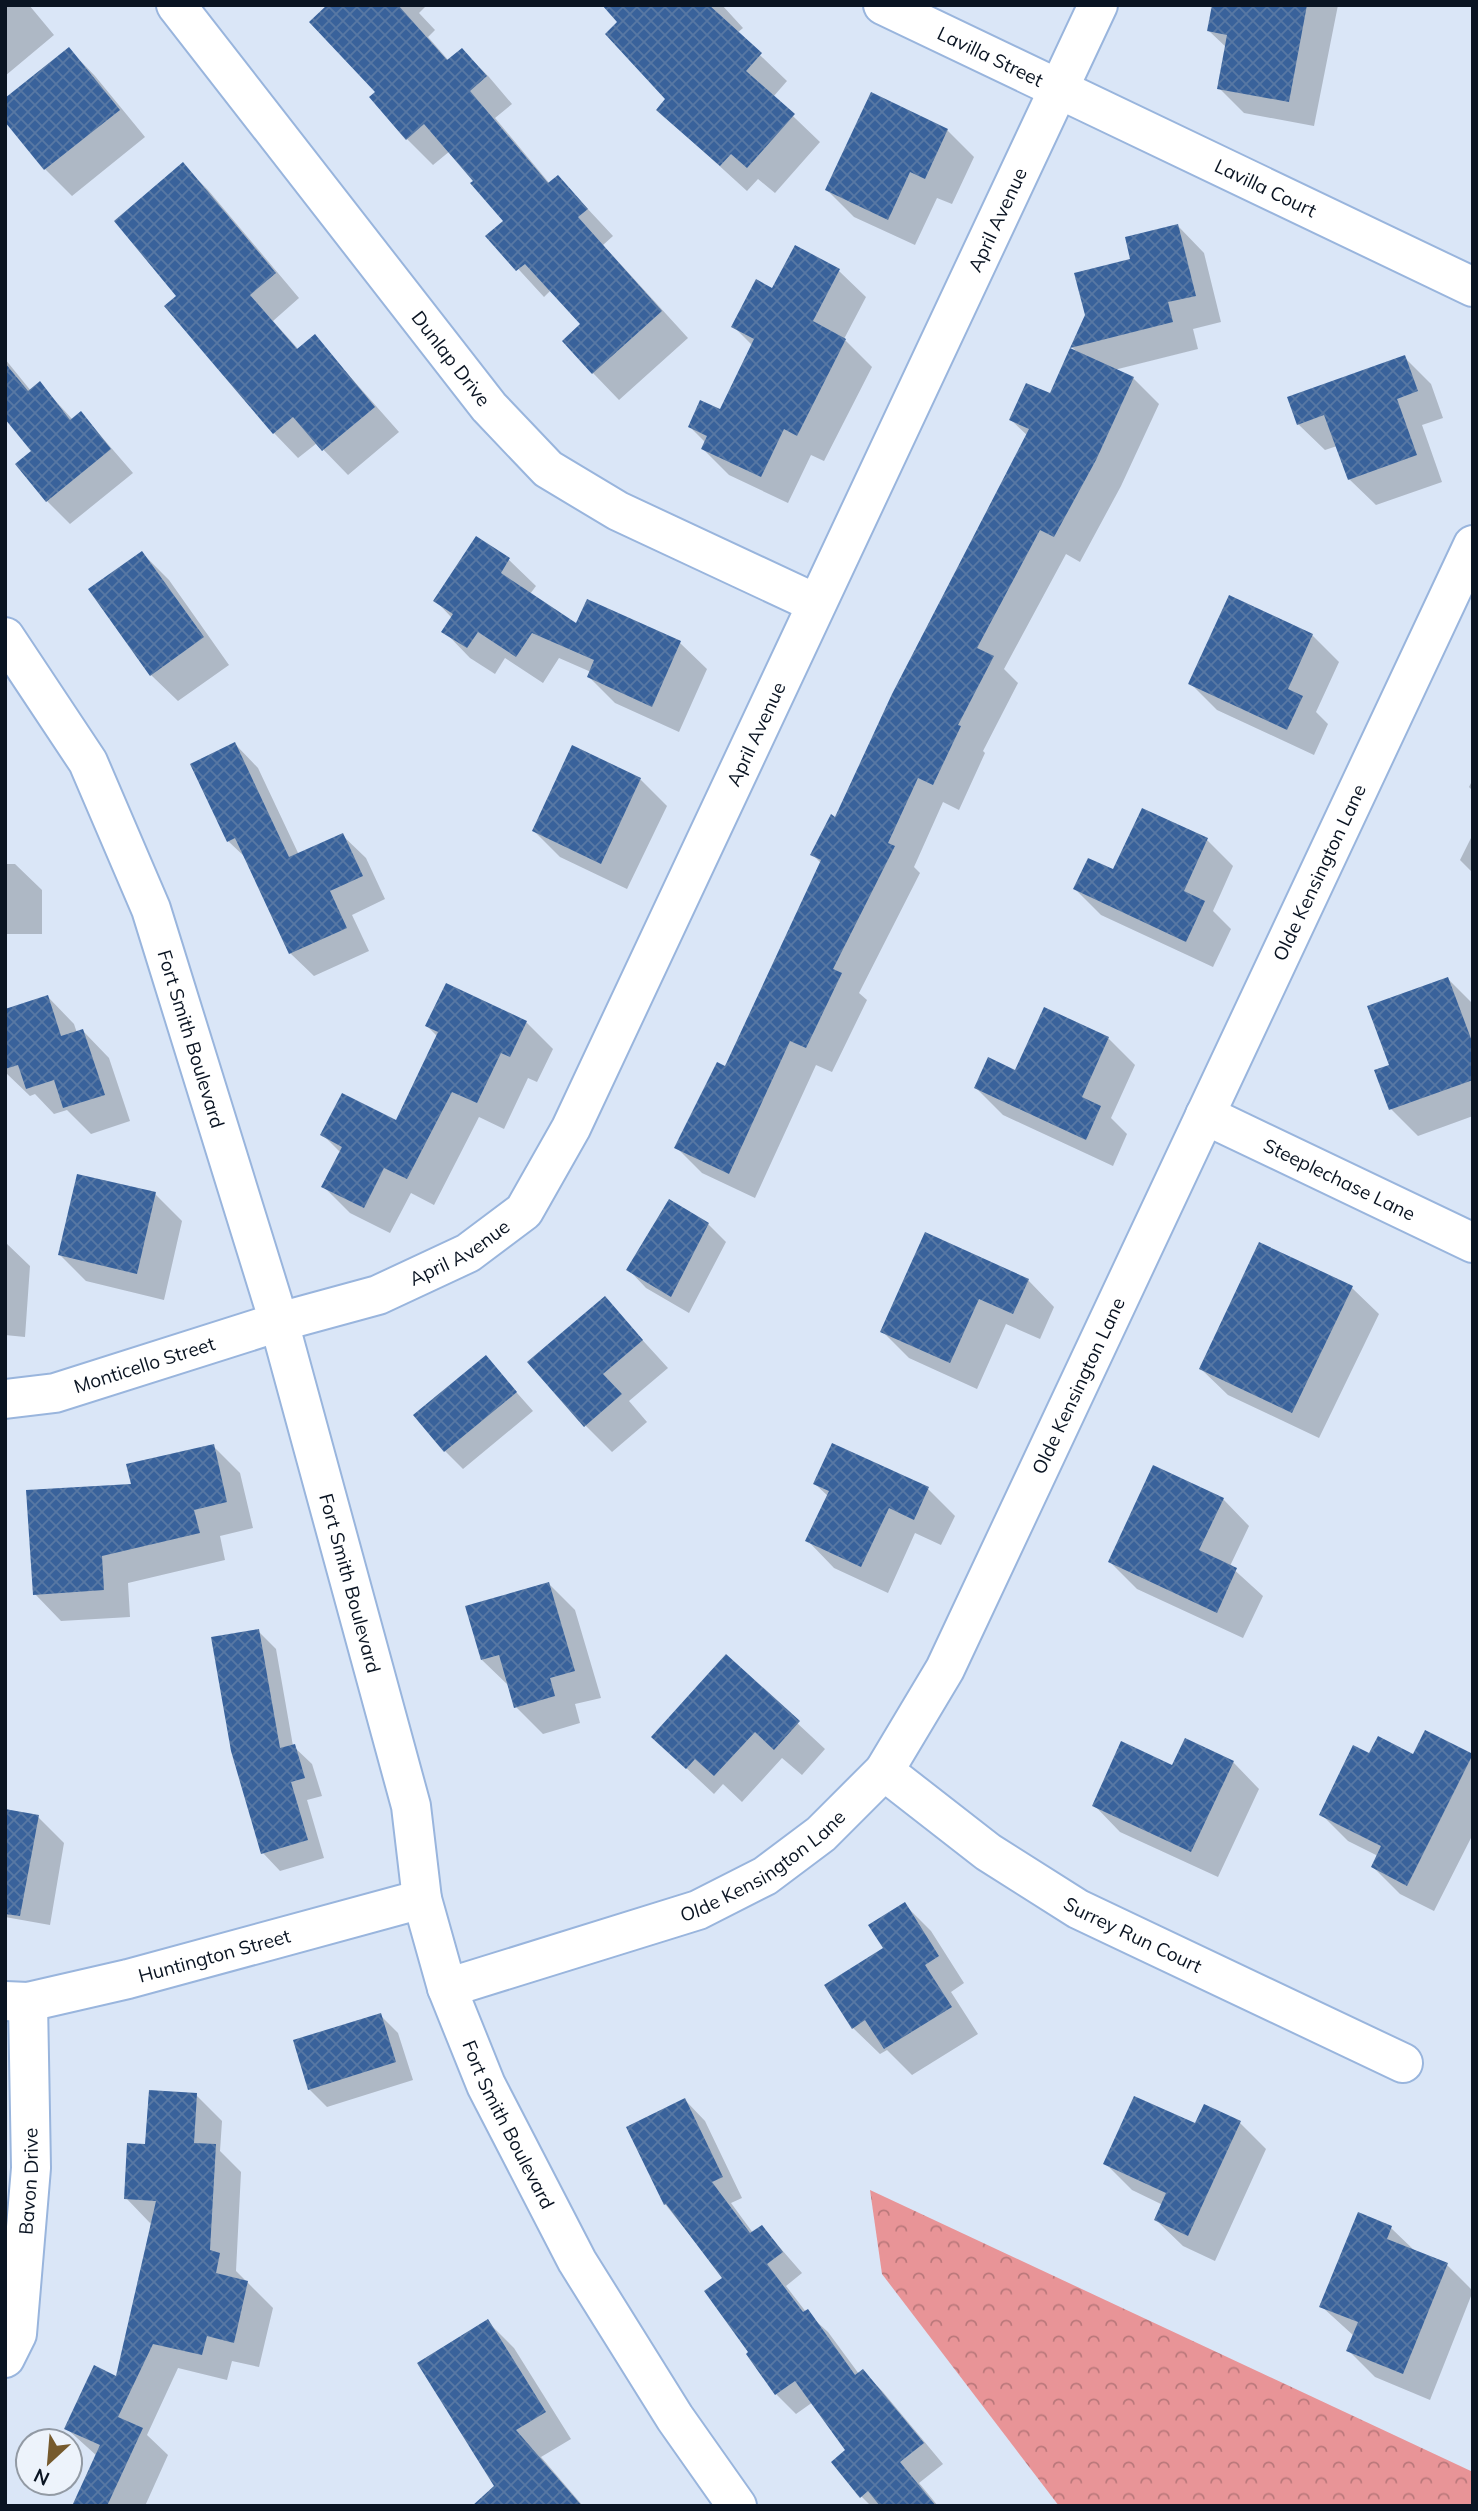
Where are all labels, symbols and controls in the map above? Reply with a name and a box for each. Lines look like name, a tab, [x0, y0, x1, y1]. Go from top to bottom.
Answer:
street label: Lavilla Street	[934, 21, 1047, 92]
street label: Lavilla Court	[1211, 153, 1321, 223]
street label: April Avenue	[962, 164, 1032, 276]
street label: Dunlap Drive	[407, 306, 496, 411]
street label: April Avenue	[721, 678, 791, 790]
street label: Olde Kensington Lane	[1267, 780, 1371, 965]
street label: Fort Smith Boulevard	[152, 947, 230, 1131]
street label: Steeplechase Lane	[1260, 1133, 1419, 1226]
street label: April Avenue	[405, 1214, 514, 1291]
street label: Olde Kensington Lane	[1026, 1293, 1130, 1478]
street label: Monticello Street	[71, 1331, 218, 1398]
street label: Fort Smith Boulevard	[314, 1491, 386, 1676]
street label: Olde Kensington Lane	[677, 1805, 850, 1927]
street label: Surrey Run Court	[1059, 1891, 1206, 1978]
street label: Huntington Street	[136, 1923, 293, 1988]
street label: Fort Smith Boulevard	[457, 2037, 560, 2213]
street label: Bavon Drive	[13, 2128, 43, 2236]
north arrow	[14, 2427, 84, 2497]
text: N	[30, 2463, 53, 2491]

